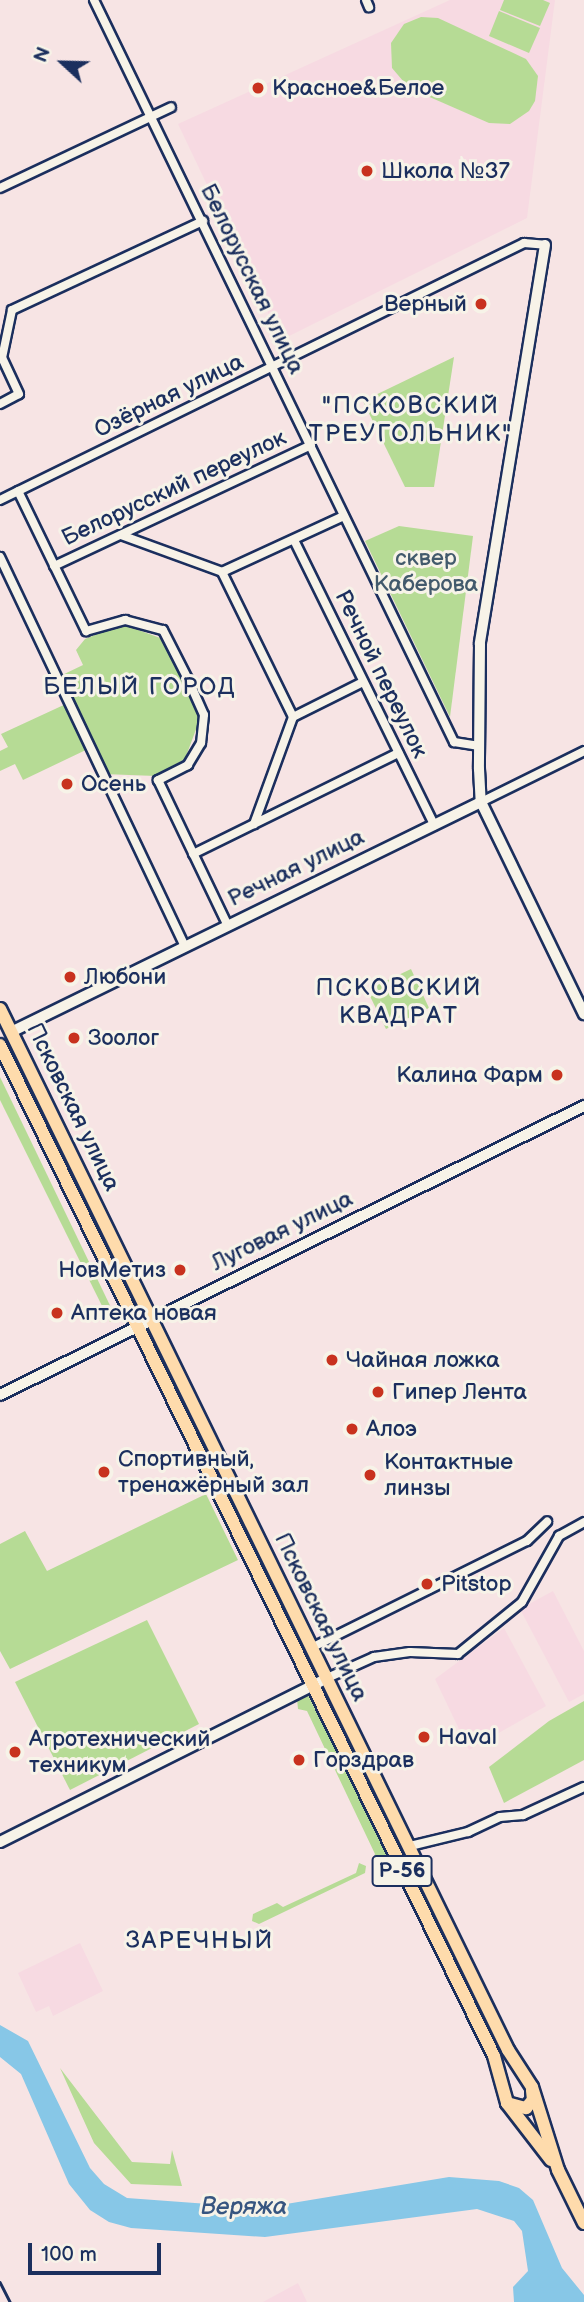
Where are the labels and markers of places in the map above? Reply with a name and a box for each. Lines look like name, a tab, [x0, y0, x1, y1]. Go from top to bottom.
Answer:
place label: Красное&Белое	[272, 74, 444, 102]
marker: Красное&Белое	[250, 80, 266, 96]
place label: Школа №37	[381, 157, 510, 185]
marker: Школа №37	[359, 163, 375, 179]
place label: Верный	[384, 290, 467, 318]
marker: Верный	[473, 296, 489, 312]
place label: Осень	[81, 770, 146, 798]
marker: Осень	[59, 776, 75, 792]
place label: Любони	[84, 963, 166, 991]
marker: Любони	[62, 969, 78, 985]
place label: Зоолог	[88, 1024, 159, 1052]
marker: Зоолог	[66, 1030, 82, 1046]
place label: Калина Фарм	[396, 1061, 543, 1089]
marker: Калина Фарм	[549, 1067, 565, 1083]
place label: НовМетиз	[58, 1256, 166, 1284]
marker: НовМетиз	[172, 1262, 188, 1278]
place label: Аптека новая	[71, 1299, 217, 1327]
marker: Аптека новая	[49, 1305, 65, 1321]
place label: Чайная ложка	[346, 1346, 500, 1374]
marker: Чайная ложка	[324, 1352, 340, 1368]
place label: Гипер Лента	[392, 1378, 527, 1406]
marker: Гипер Лента	[370, 1384, 386, 1400]
place label: Алоэ	[366, 1415, 417, 1443]
marker: Алоэ	[344, 1421, 360, 1437]
place label: Спортивный, тренажёрный зал	[118, 1445, 309, 1499]
place label: Контактные линзы	[384, 1448, 513, 1502]
marker: Спортивный, тренажёрный зал	[96, 1464, 112, 1480]
marker: Контактные линзы	[362, 1467, 378, 1483]
place label: Pitstop	[441, 1570, 512, 1598]
marker: Pitstop	[419, 1576, 435, 1592]
place label: Haval	[438, 1723, 497, 1751]
place label: Агротехнический техникум	[29, 1725, 210, 1779]
marker: Haval	[416, 1729, 432, 1745]
marker: Агротехнический техникум	[7, 1744, 23, 1760]
place label: Горздрав	[313, 1746, 414, 1774]
marker: Горздрав	[291, 1752, 307, 1768]

